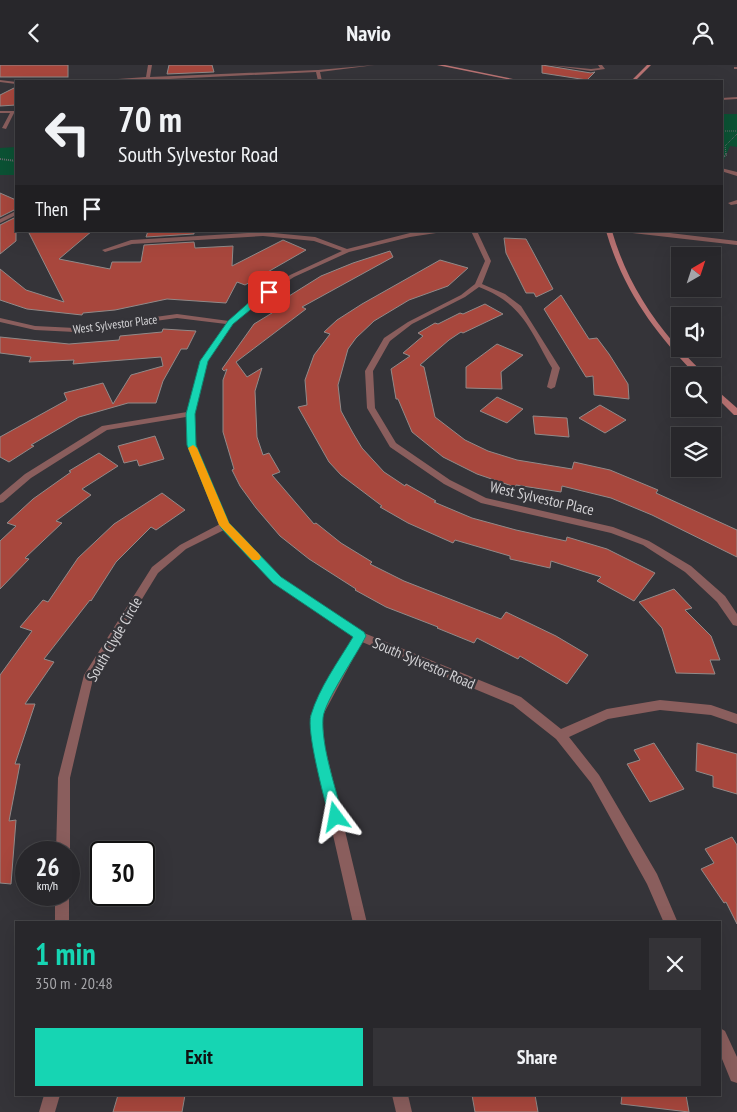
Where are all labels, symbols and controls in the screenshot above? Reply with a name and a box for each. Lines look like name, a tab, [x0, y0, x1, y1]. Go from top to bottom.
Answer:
icon: back	[20, 19, 48, 47]
text: Navio	[346, 19, 391, 47]
icon: person	[689, 19, 717, 47]
text: 70 m	[118, 96, 182, 142]
icon: left	[35, 100, 100, 165]
text: South Sylvestor Road	[118, 140, 278, 168]
icon: arrive	[78, 195, 106, 223]
text: Then	[35, 197, 68, 221]
north arrow	[671, 247, 721, 297]
map controls	[671, 247, 721, 477]
pin	[248, 271, 290, 313]
icon: arrive	[255, 278, 283, 306]
button: sound	[671, 307, 721, 357]
street label: West Sylvestor Place	[72, 311, 158, 337]
button: search	[671, 367, 721, 417]
button: layers	[671, 427, 721, 477]
street label: West Sylvestor Place	[488, 477, 596, 519]
street label: South Clyde Circle	[82, 593, 146, 685]
street label: South Sylvestor Road	[370, 633, 478, 693]
position arrow	[309, 790, 361, 842]
speed limit sign: 30	[90, 841, 155, 906]
text: 26	[36, 851, 59, 883]
text: km/h	[37, 878, 58, 893]
text: 1 min	[35, 934, 96, 973]
button: close	[649, 938, 701, 990]
text: 350 m · 20:48	[35, 973, 113, 993]
button: Exit	[35, 1028, 363, 1086]
button: Share	[373, 1028, 701, 1086]

